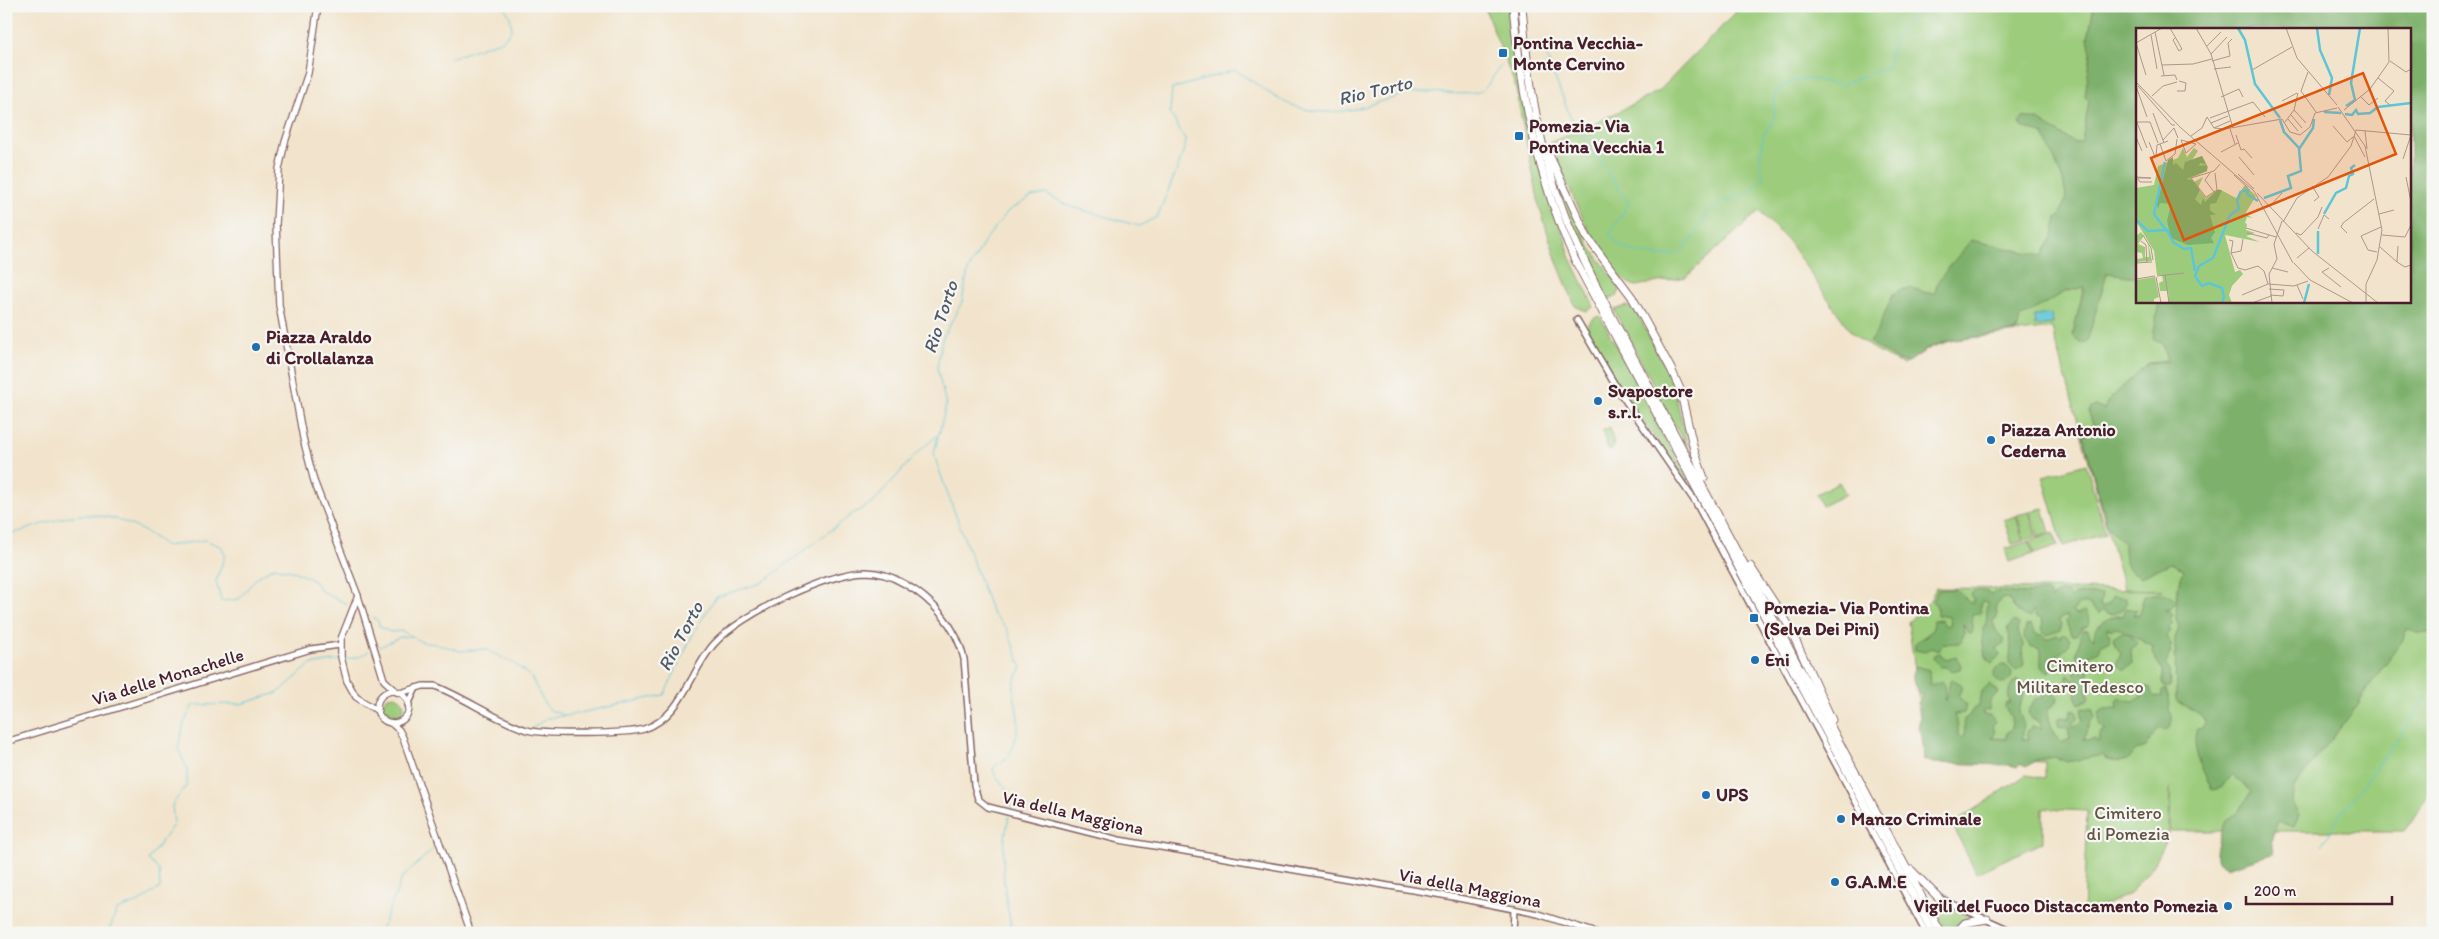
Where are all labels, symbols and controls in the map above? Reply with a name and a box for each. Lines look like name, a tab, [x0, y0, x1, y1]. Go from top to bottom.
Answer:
inset map	[2136, 28, 2412, 302]
place label: Pontina Vecchia- Monte Cervino	[1513, 32, 1643, 75]
marker: Pontina Vecchia- Monte Cervino	[1497, 47, 1509, 59]
water label: Rio Torto	[1336, 71, 1415, 110]
place label: Pomezia- Via Pontina Vecchia 1	[1529, 115, 1665, 158]
marker: Pomezia- Via Pontina Vecchia 1	[1513, 130, 1525, 142]
water label: Rio Torto	[918, 277, 963, 356]
place label: Piazza Araldo di Crollalanza	[266, 326, 374, 369]
marker: Piazza Araldo di Crollalanza	[250, 341, 262, 353]
place label: Svapostore s.r.l.	[1608, 380, 1694, 423]
marker: Svapostore s.r.l.	[1592, 395, 1604, 407]
place label: Piazza Antonio Cederna	[2001, 419, 2116, 462]
marker: Piazza Antonio Cederna	[1985, 434, 1997, 446]
water label: Rio Torto	[653, 597, 709, 675]
place label: Pomezia- Via Pontina (Selva Dei Pini)	[1764, 597, 1930, 640]
marker: Pomezia- Via Pontina (Selva Dei Pini)	[1748, 612, 1760, 624]
street label: Via delle Monachelle	[89, 643, 247, 711]
place label: Eni	[1765, 649, 1790, 671]
marker: Eni	[1749, 654, 1761, 666]
park label: Cimitero Militare Tedesco	[2016, 655, 2144, 698]
place label: UPS	[1716, 784, 1748, 806]
street label: Via della Maggiona	[1000, 786, 1146, 840]
marker: UPS	[1700, 789, 1712, 801]
park label: Cimitero di Pomezia	[2087, 802, 2170, 845]
place label: Manzo Criminale	[1851, 808, 1982, 830]
marker: Manzo Criminale	[1835, 813, 1847, 825]
street label: Via della Maggiona	[1397, 863, 1543, 913]
place label: G.A.M.E	[1845, 871, 1907, 893]
scale bar	[2246, 874, 2393, 906]
marker: G.A.M.E	[1829, 876, 1841, 888]
text: 200 m	[2254, 882, 2297, 900]
place label: Vigili del Fuoco Distaccamento Pomezia	[1914, 895, 2219, 917]
marker: Vigili del Fuoco Distaccamento Pomezia	[2222, 900, 2234, 912]

